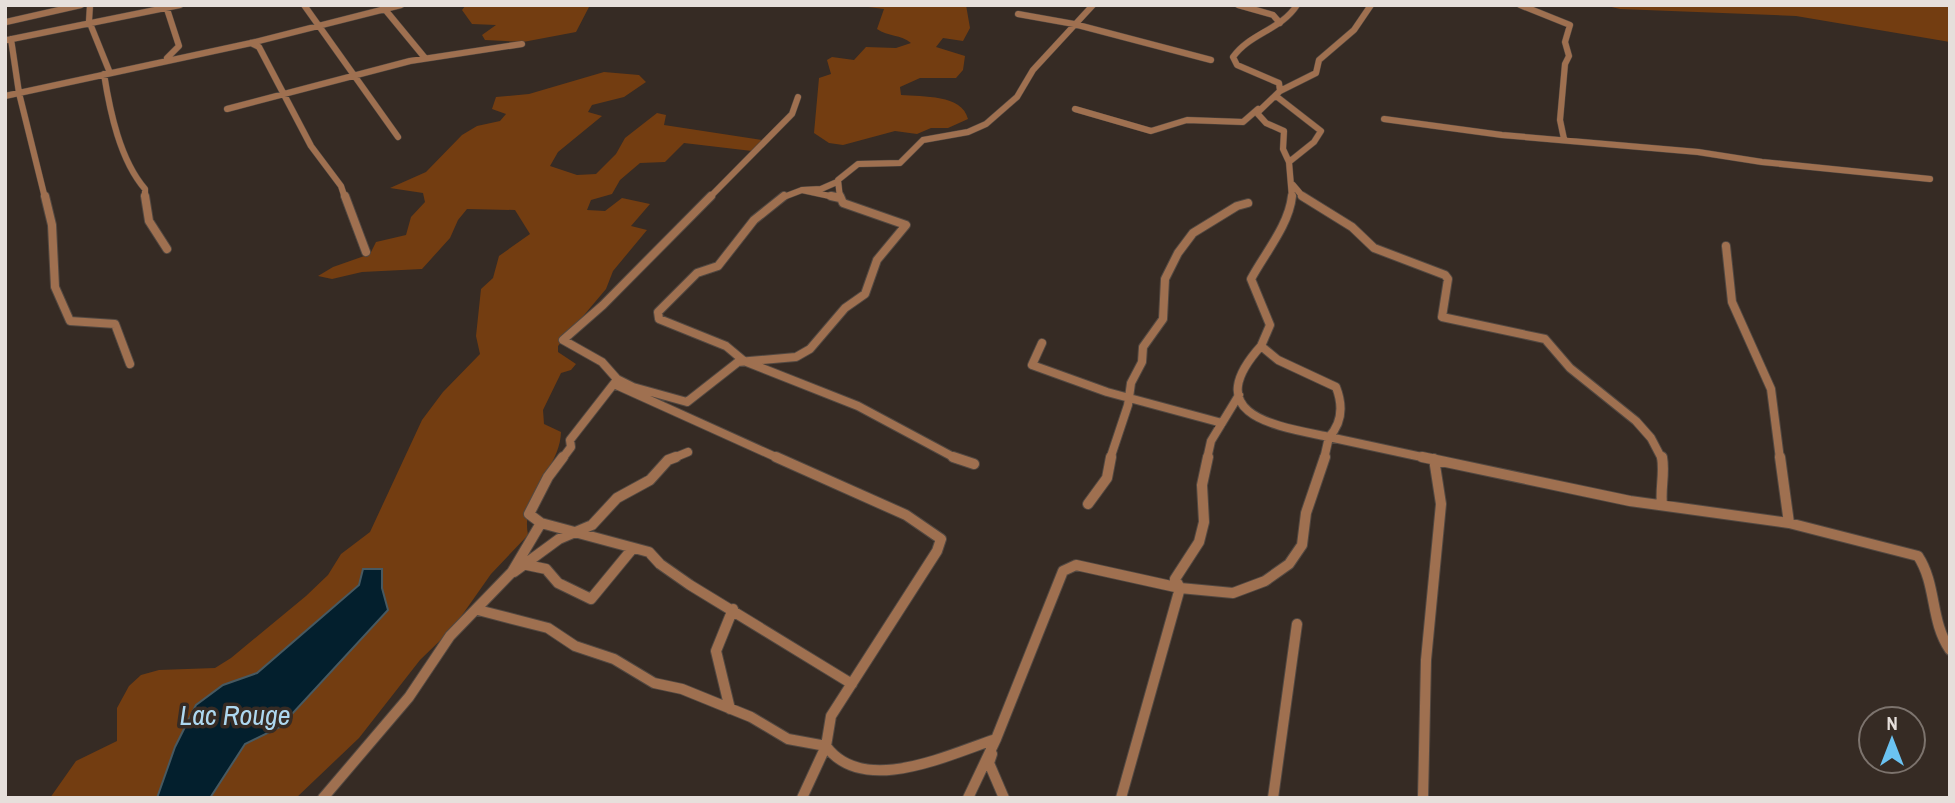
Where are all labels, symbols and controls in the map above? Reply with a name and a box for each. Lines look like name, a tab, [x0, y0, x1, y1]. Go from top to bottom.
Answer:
water label: Lac Rouge	[179, 696, 291, 734]
north arrow	[1857, 705, 1927, 775]
text: N	[1886, 710, 1898, 736]

